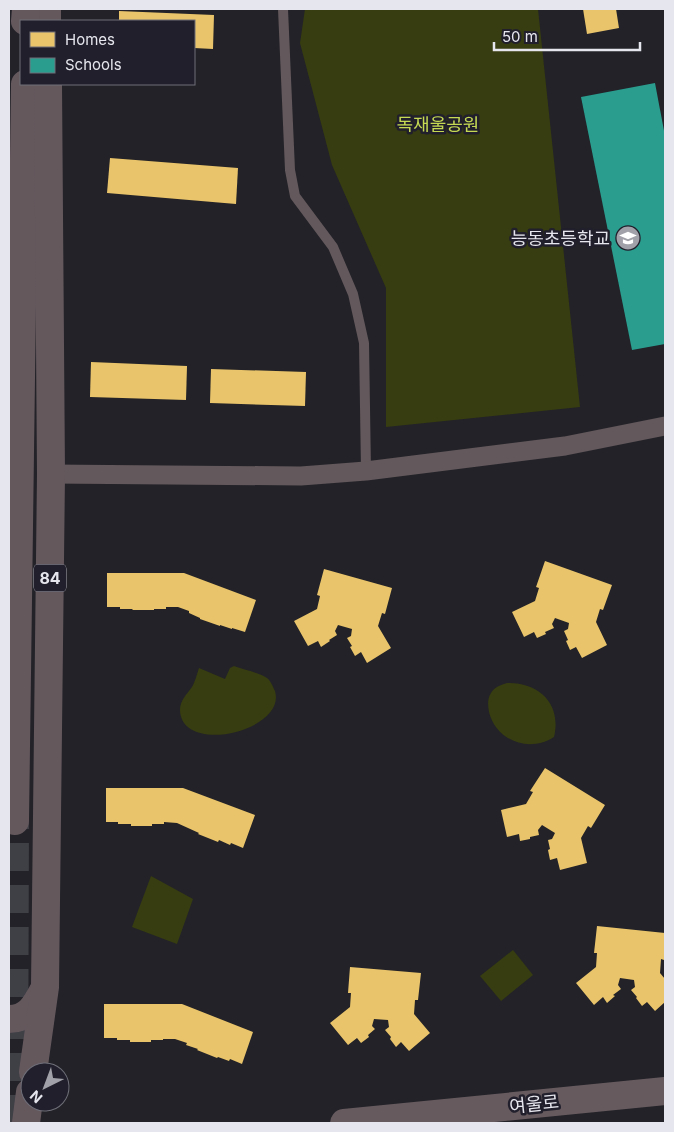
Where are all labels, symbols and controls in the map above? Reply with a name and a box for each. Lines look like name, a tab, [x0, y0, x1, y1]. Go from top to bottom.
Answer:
legend	[20, 20, 195, 85]
scale bar	[494, 20, 640, 52]
text: 50 m	[502, 27, 538, 46]
text: Homes	[65, 30, 115, 49]
text: Schools	[65, 55, 122, 74]
park label: 독재울공원	[397, 114, 479, 135]
school or university icon: 능동초등학교	[615, 225, 641, 251]
place label: 능동초등학교	[511, 228, 610, 249]
road number: 84	[34, 564, 66, 592]
north arrow	[20, 1062, 70, 1112]
text: N	[26, 1087, 46, 1107]
street label: 여울로	[508, 1091, 560, 1117]

